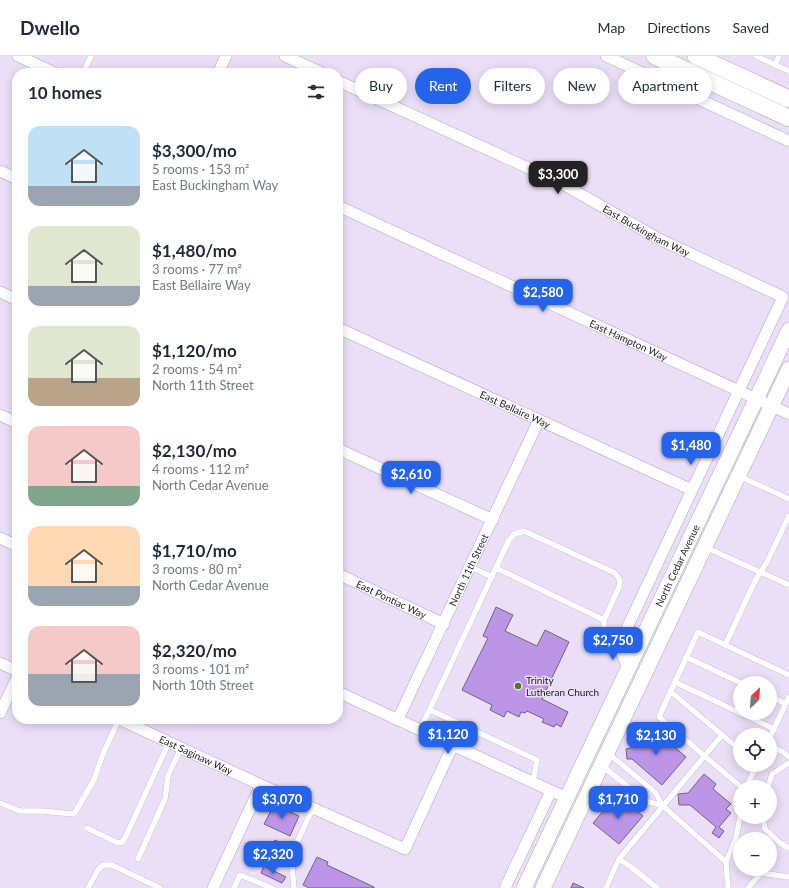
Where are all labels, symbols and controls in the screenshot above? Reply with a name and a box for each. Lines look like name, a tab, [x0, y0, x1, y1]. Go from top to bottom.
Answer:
text: Dwello	[20, 16, 80, 39]
text: Map	[598, 19, 625, 36]
text: Directions	[647, 19, 710, 36]
text: Saved	[732, 19, 769, 36]
chip: Buy	[355, 68, 407, 104]
chip: Rent	[415, 68, 471, 104]
chip: Filters	[479, 68, 545, 104]
chip: New	[553, 68, 610, 104]
chip: Apartment	[618, 68, 712, 104]
icon: filters	[305, 81, 327, 103]
text: 10 homes	[28, 82, 102, 103]
text: $3,300/mo	[152, 140, 237, 161]
icon: home	[60, 142, 108, 190]
text: 5 rooms · 153 m²	[152, 161, 249, 177]
pin: $3,300	[525, 161, 591, 195]
text: $3,300	[538, 166, 578, 182]
text: East Buckingham Way	[152, 177, 278, 193]
street label: East Buckingham Way	[601, 202, 693, 259]
text: $1,480/mo	[152, 240, 237, 261]
icon: home	[60, 242, 108, 290]
text: 3 rooms · 77 m²	[152, 261, 242, 277]
text: East Bellaire Way	[152, 277, 251, 293]
pin: $2,580	[510, 279, 576, 313]
text: $2,580	[523, 284, 563, 300]
street label: East Hampton Way	[588, 317, 670, 364]
text: $1,120/mo	[152, 340, 237, 361]
icon: home	[60, 342, 108, 390]
text: 2 rooms · 54 m²	[152, 361, 242, 377]
text: North 11th Street	[152, 377, 254, 393]
street label: East Bellaire Way	[478, 388, 553, 431]
pin: $1,480	[658, 432, 724, 466]
text: $1,480	[671, 437, 711, 453]
text: $2,130/mo	[152, 440, 237, 461]
icon: home	[60, 442, 108, 490]
text: 4 rooms · 112 m²	[152, 461, 249, 477]
pin: $2,610	[378, 461, 444, 495]
text: $2,610	[391, 466, 431, 482]
text: North Cedar Avenue	[152, 477, 269, 493]
street label: North Cedar Avenue	[652, 522, 702, 609]
street label: North 11th Street	[446, 531, 491, 608]
text: $1,710/mo	[152, 540, 237, 561]
icon: home	[60, 542, 108, 590]
text: 3 rooms · 80 m²	[152, 561, 242, 577]
text: North Cedar Avenue	[152, 577, 269, 593]
street label: East Pontiac Way	[354, 577, 429, 621]
pin: $2,750	[580, 627, 646, 661]
text: $2,750	[593, 632, 633, 648]
text: $2,320/mo	[152, 640, 237, 661]
icon: home	[60, 642, 108, 690]
text: 3 rooms · 101 m²	[152, 661, 249, 677]
place label: Trinity Lutheran Church	[526, 674, 599, 698]
north arrow	[733, 676, 777, 720]
map controls	[733, 676, 777, 876]
text: North 10th Street	[152, 677, 254, 693]
marker: Trinity Lutheran Church	[513, 681, 523, 691]
pin: $1,120	[415, 721, 481, 755]
pin: $2,130	[623, 722, 689, 756]
text: $1,120	[428, 726, 468, 742]
text: $2,130	[636, 727, 676, 743]
button: locate	[733, 728, 777, 772]
street label: East Saginaw Way	[157, 733, 235, 777]
button: +	[733, 780, 777, 824]
pin: $3,070	[249, 786, 315, 820]
pin: $1,710	[585, 786, 651, 820]
text: $3,070	[262, 791, 302, 807]
text: $1,710	[598, 791, 638, 807]
button: −	[733, 832, 777, 876]
pin: $2,320	[240, 841, 306, 875]
text: $2,320	[253, 846, 293, 862]

